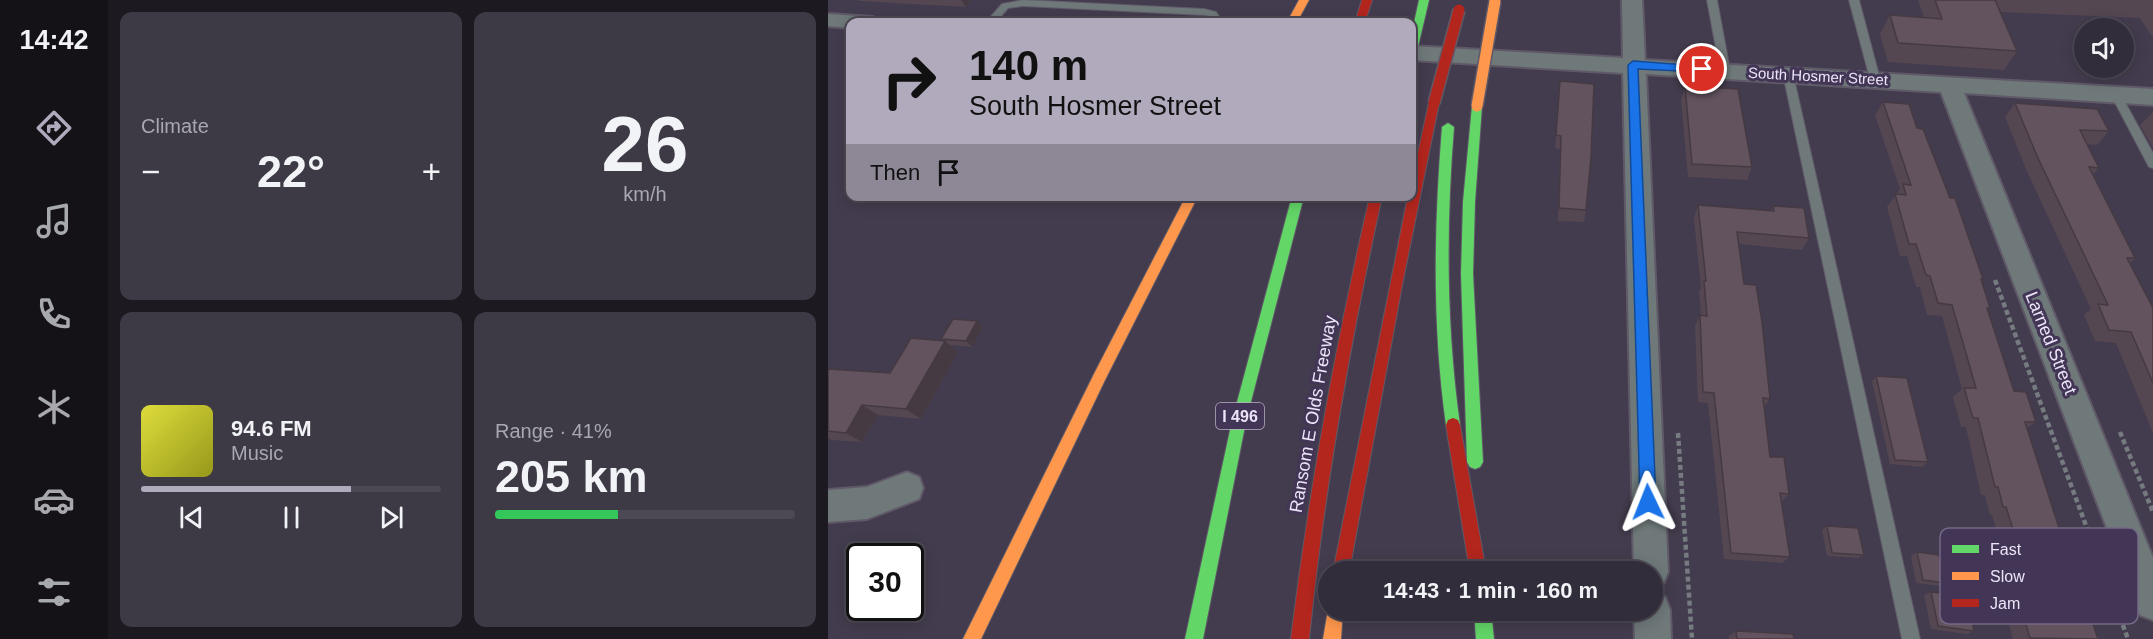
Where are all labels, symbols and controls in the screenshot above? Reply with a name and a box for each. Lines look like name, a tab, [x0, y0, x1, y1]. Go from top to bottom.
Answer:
map controls	[2074, 18, 2134, 78]
button: sound	[2074, 18, 2134, 78]
text: 14:42	[19, 25, 89, 55]
icon: right	[870, 42, 948, 120]
text: 140 m	[969, 42, 1088, 89]
pin	[1676, 43, 1727, 94]
icon: arrive	[1685, 52, 1718, 85]
street label: South Hosmer Street	[1748, 64, 1889, 88]
text: South Hosmer Street	[969, 91, 1221, 121]
text: 26	[602, 100, 688, 188]
icon: directions	[33, 107, 75, 149]
text: Climate	[141, 115, 209, 137]
text: 22°	[257, 146, 325, 197]
text: −	[141, 153, 160, 190]
text: +	[422, 153, 441, 190]
icon: arrive	[932, 156, 965, 189]
text: Then	[870, 160, 920, 185]
text: km/h	[623, 183, 667, 205]
icon: music	[33, 200, 75, 242]
street label: Larned Street	[2021, 289, 2081, 397]
icon: phone	[33, 293, 75, 335]
street label: Ransom E Olds Freeway	[1286, 314, 1340, 514]
icon: climate	[33, 386, 75, 428]
road number: I 496	[1216, 403, 1264, 429]
text: 94.6 FM	[231, 416, 312, 441]
text: Range · 41%	[495, 420, 612, 442]
text: Music	[231, 442, 283, 464]
text: 205 km	[495, 451, 648, 502]
position arrow	[1616, 470, 1680, 534]
icon: car	[33, 479, 75, 521]
icon: previous	[175, 501, 208, 534]
icon: pause	[275, 501, 308, 534]
icon: next	[375, 501, 408, 534]
legend	[1940, 528, 2138, 624]
text: Fast	[1990, 541, 2022, 558]
speed limit sign: 30	[846, 543, 924, 621]
text: Slow	[1990, 568, 2025, 585]
icon: filters	[33, 571, 75, 613]
text: 14:43 · 1 min · 160 m	[1383, 578, 1598, 603]
text: Jam	[1990, 595, 2020, 612]

